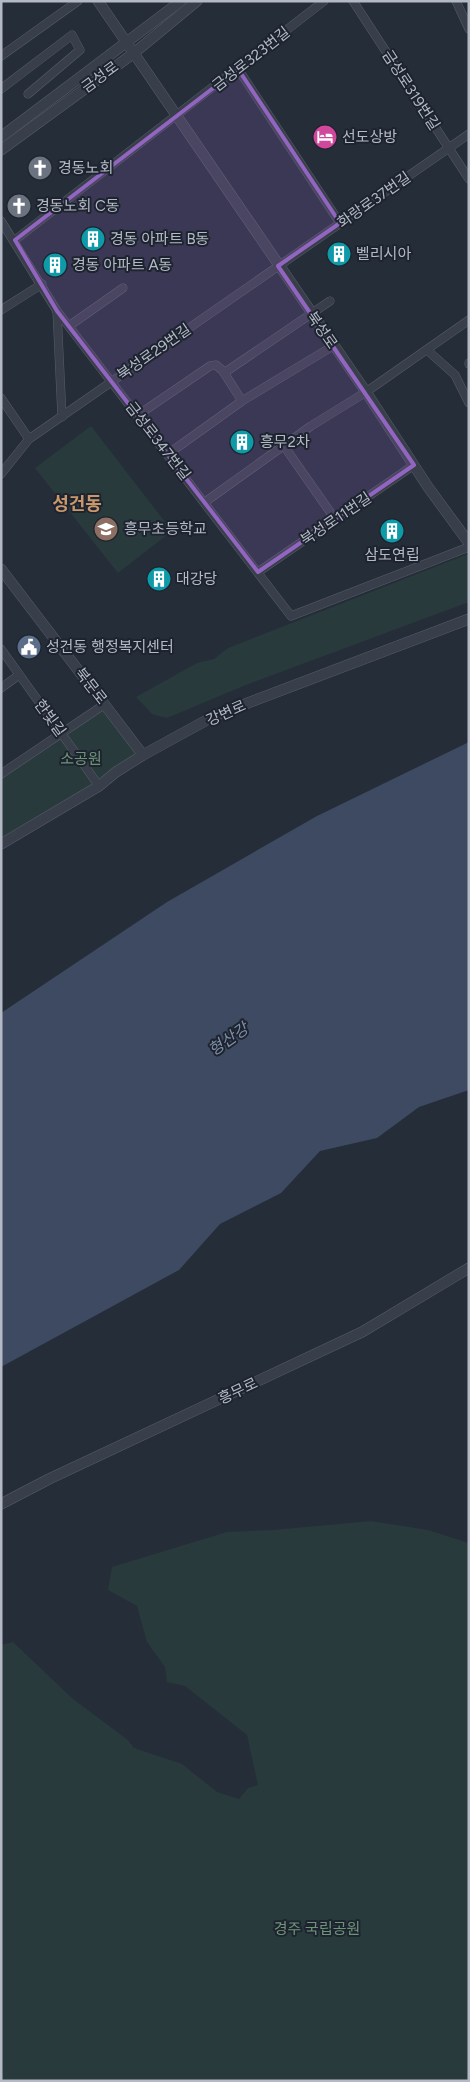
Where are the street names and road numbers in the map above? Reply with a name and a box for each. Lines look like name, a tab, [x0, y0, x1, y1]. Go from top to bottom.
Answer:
street label: 금성로323번길	[209, 23, 293, 95]
street label: 금성로319번길	[378, 47, 444, 133]
street label: 금성로	[78, 58, 122, 96]
street label: 화랑로37번길	[334, 168, 414, 232]
street label: 북성로	[303, 308, 341, 352]
street label: 북성로29번길	[114, 320, 194, 384]
street label: 금성로347번길	[122, 398, 194, 484]
street label: 북성로11번길	[297, 489, 375, 549]
street label: 북문로	[71, 664, 111, 708]
street label: 한빛길	[31, 696, 69, 740]
street label: 강변로	[203, 696, 249, 730]
street label: 흥무로	[215, 1374, 261, 1408]

